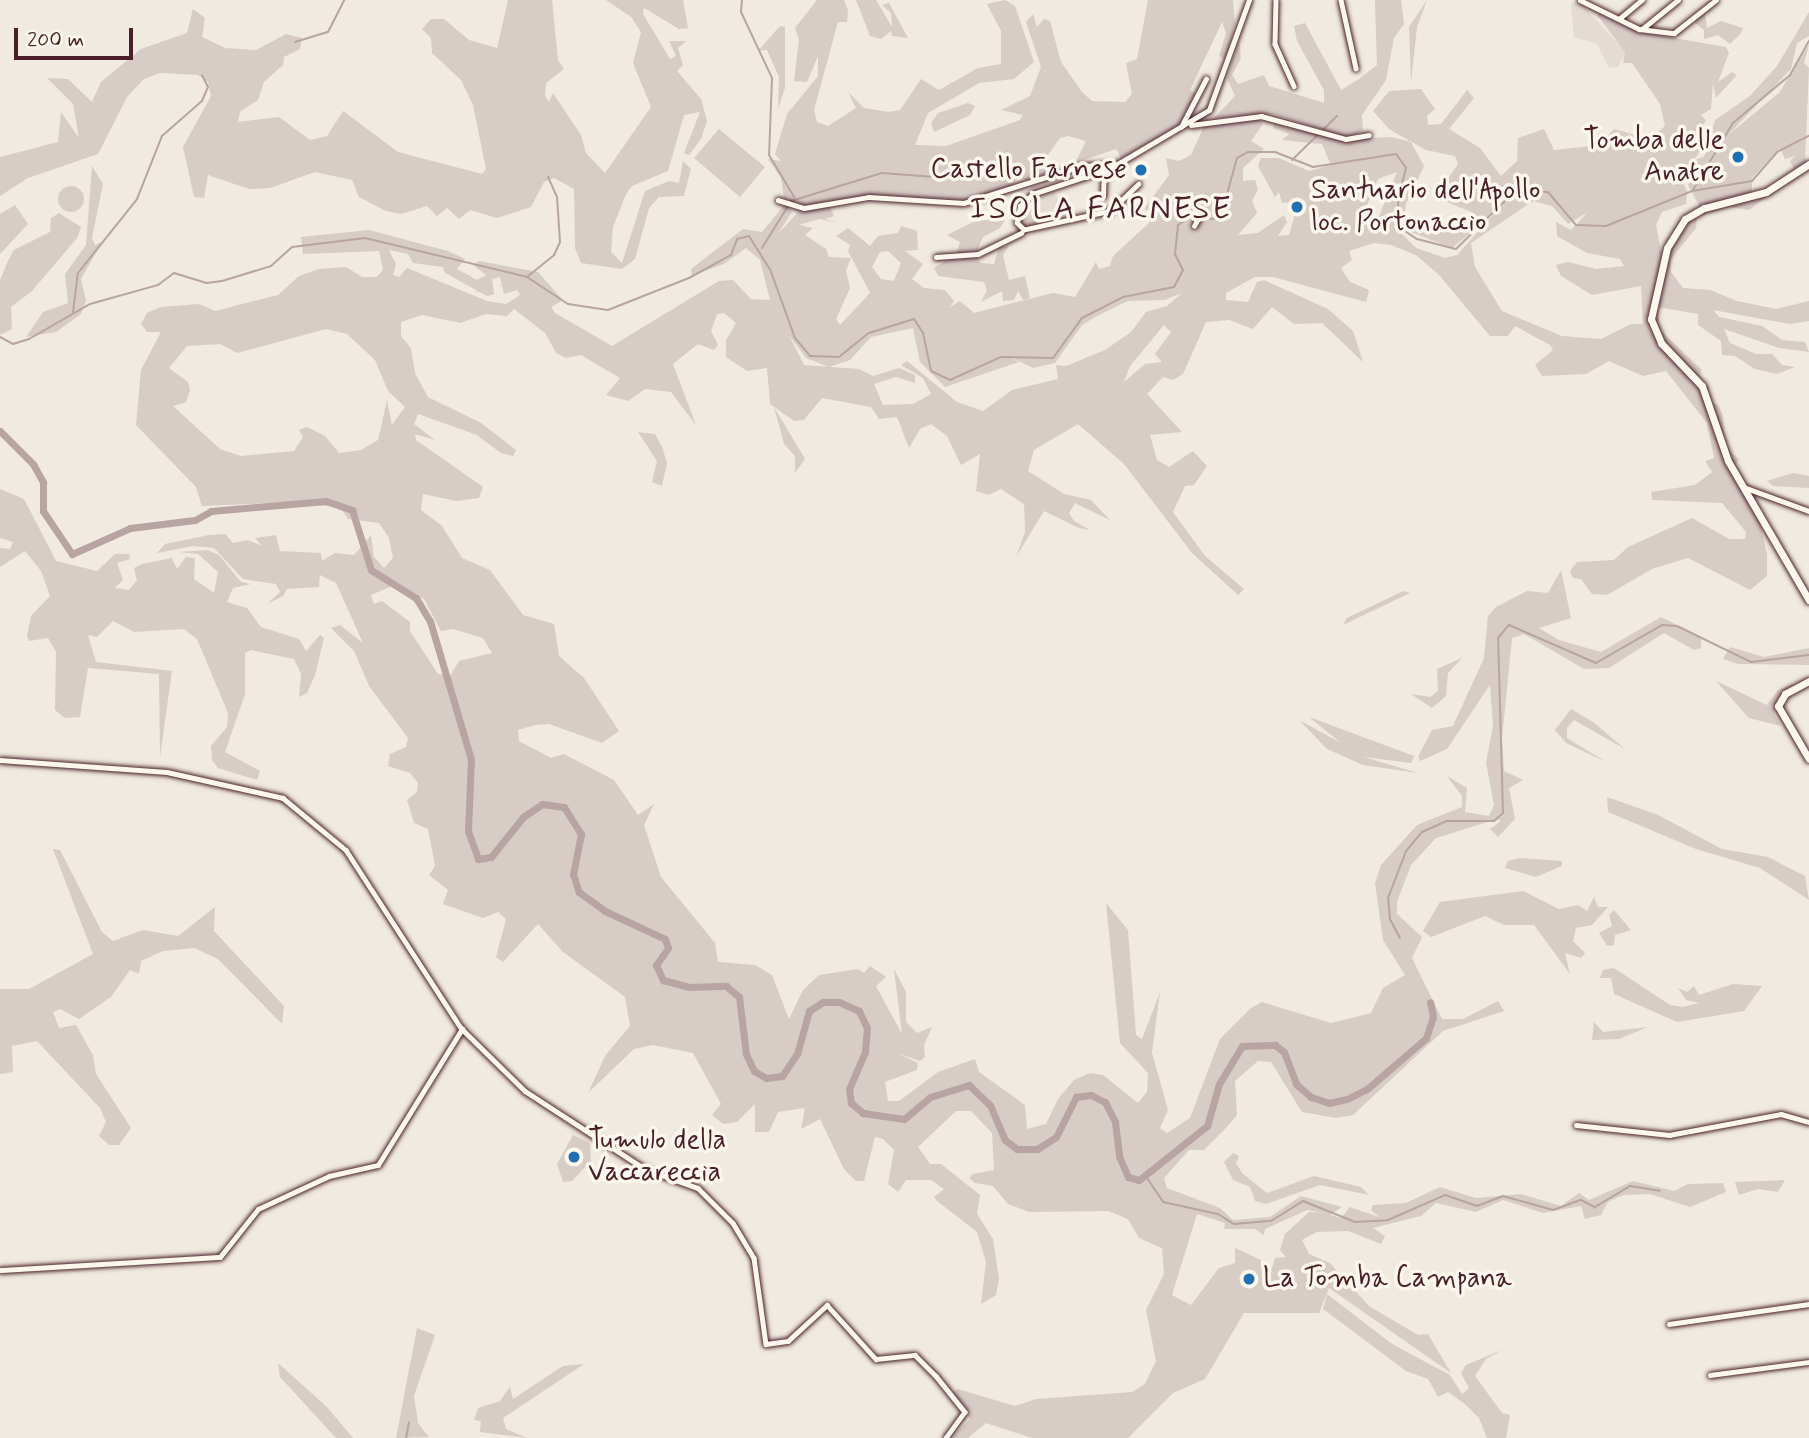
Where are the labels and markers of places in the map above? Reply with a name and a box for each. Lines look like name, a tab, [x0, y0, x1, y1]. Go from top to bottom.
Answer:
place label: Tomba delle Anatre	[1583, 124, 1724, 190]
marker: Tomba delle Anatre	[1730, 149, 1746, 165]
place label: Castello Farnese	[928, 153, 1127, 187]
marker: Castello Farnese	[1133, 162, 1149, 178]
place label: Santuario dell'Apollo loc. Portonaccio	[1311, 174, 1540, 240]
marker: Santuario dell'Apollo loc. Portonaccio	[1289, 199, 1305, 215]
place label: Tumulo della Vaccareccia	[588, 1124, 726, 1190]
marker: Tumulo della Vaccareccia	[566, 1149, 582, 1165]
place label: La Tomba Campana	[1263, 1262, 1506, 1296]
marker: La Tomba Campana	[1241, 1271, 1257, 1287]

